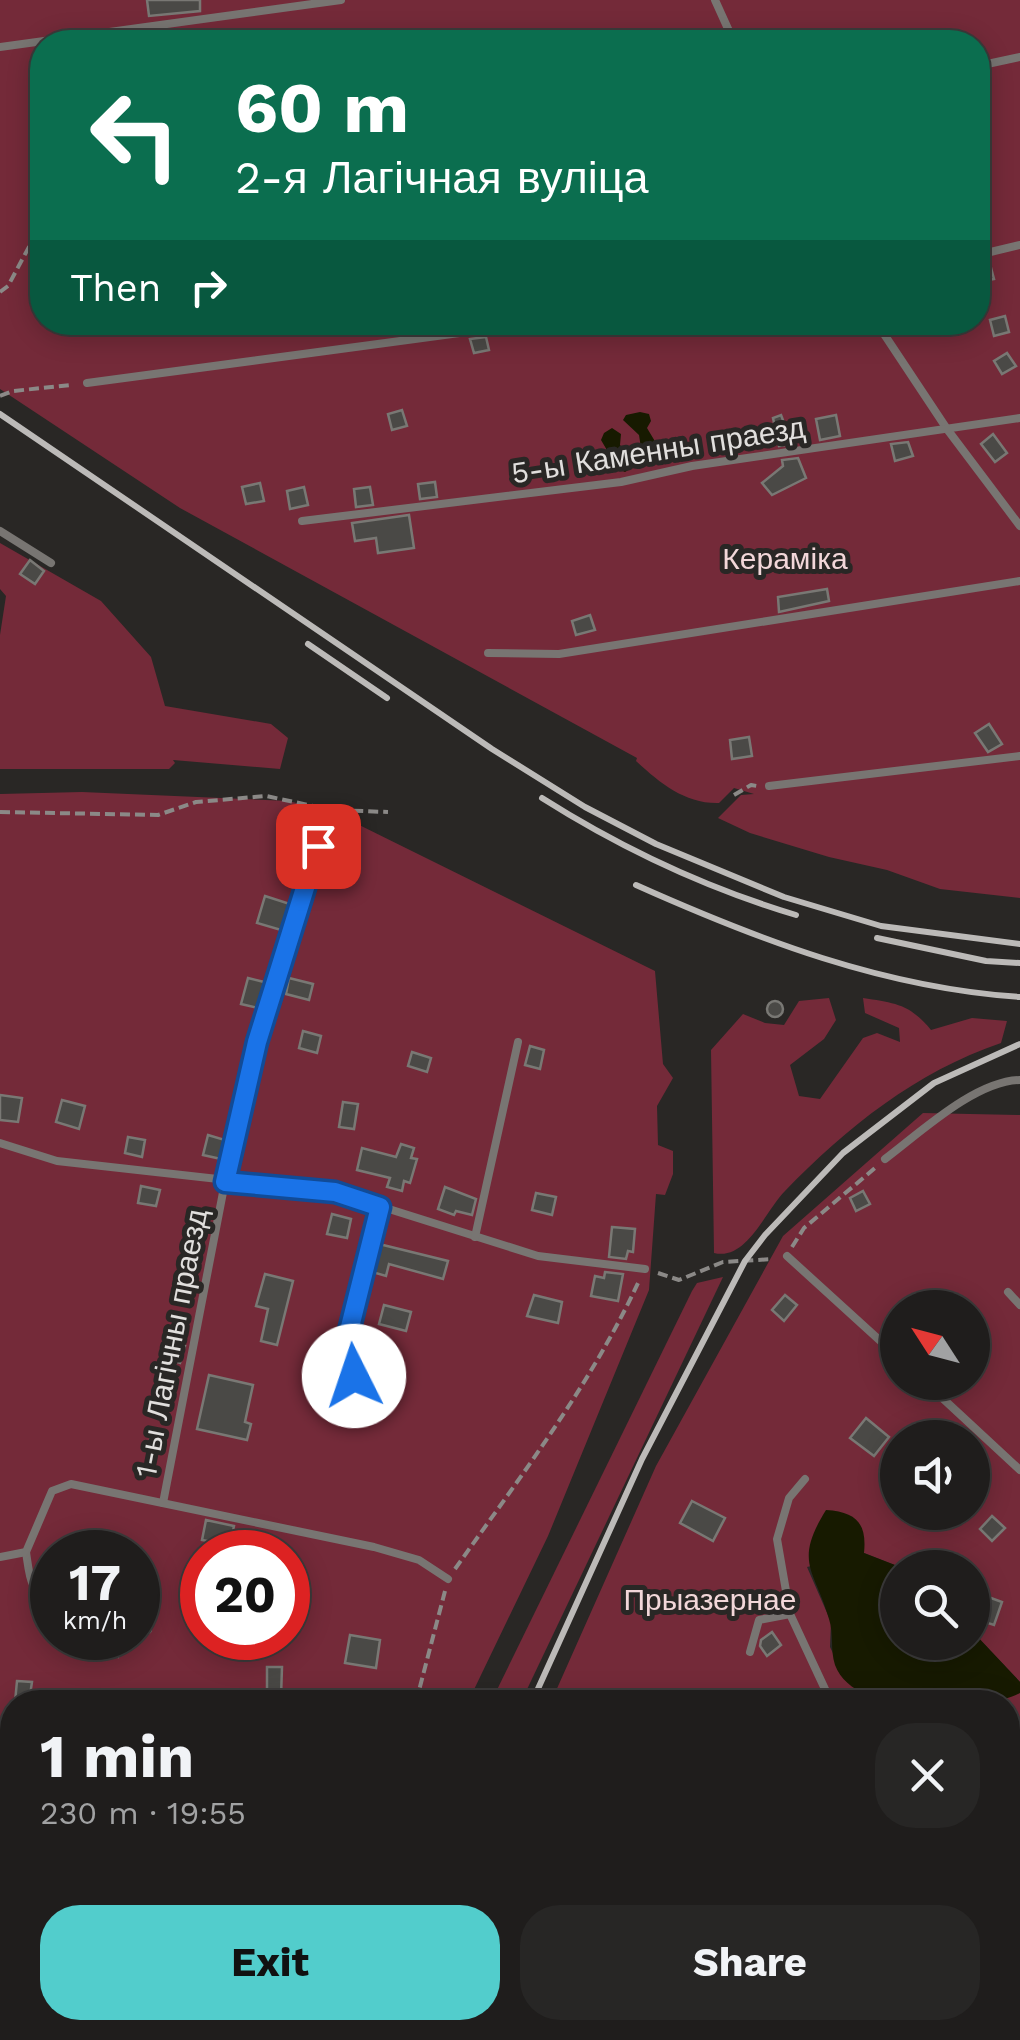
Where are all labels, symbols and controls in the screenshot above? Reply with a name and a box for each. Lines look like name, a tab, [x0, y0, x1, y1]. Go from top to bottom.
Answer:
text: 60 m	[235, 67, 409, 149]
icon: left	[70, 70, 200, 200]
text: 2-я Лагічная вуліца	[235, 151, 649, 204]
icon: right	[181, 260, 236, 315]
text: Then	[70, 266, 161, 310]
street label: 5-ы Каменны праезд	[508, 409, 808, 491]
park label: Кераміка	[722, 541, 848, 576]
pin	[276, 804, 361, 889]
icon: arrive	[291, 819, 346, 874]
street label: 1-ы Лагічны праезд	[128, 1206, 214, 1480]
north arrow	[880, 1290, 990, 1400]
map controls	[880, 1290, 990, 1660]
position arrow	[302, 1324, 406, 1428]
button: sound	[880, 1420, 990, 1530]
speed limit sign: 20	[180, 1530, 310, 1660]
button: search	[880, 1550, 990, 1660]
text: 17	[69, 1553, 121, 1612]
park label: Прыазернае	[624, 1582, 796, 1617]
text: km/h	[63, 1606, 127, 1635]
text: 1 min	[40, 1721, 194, 1792]
button: close	[875, 1723, 980, 1828]
text: 230 m · 19:55	[40, 1794, 246, 1832]
button: Exit	[40, 1905, 500, 2020]
button: Share	[520, 1905, 980, 2020]

